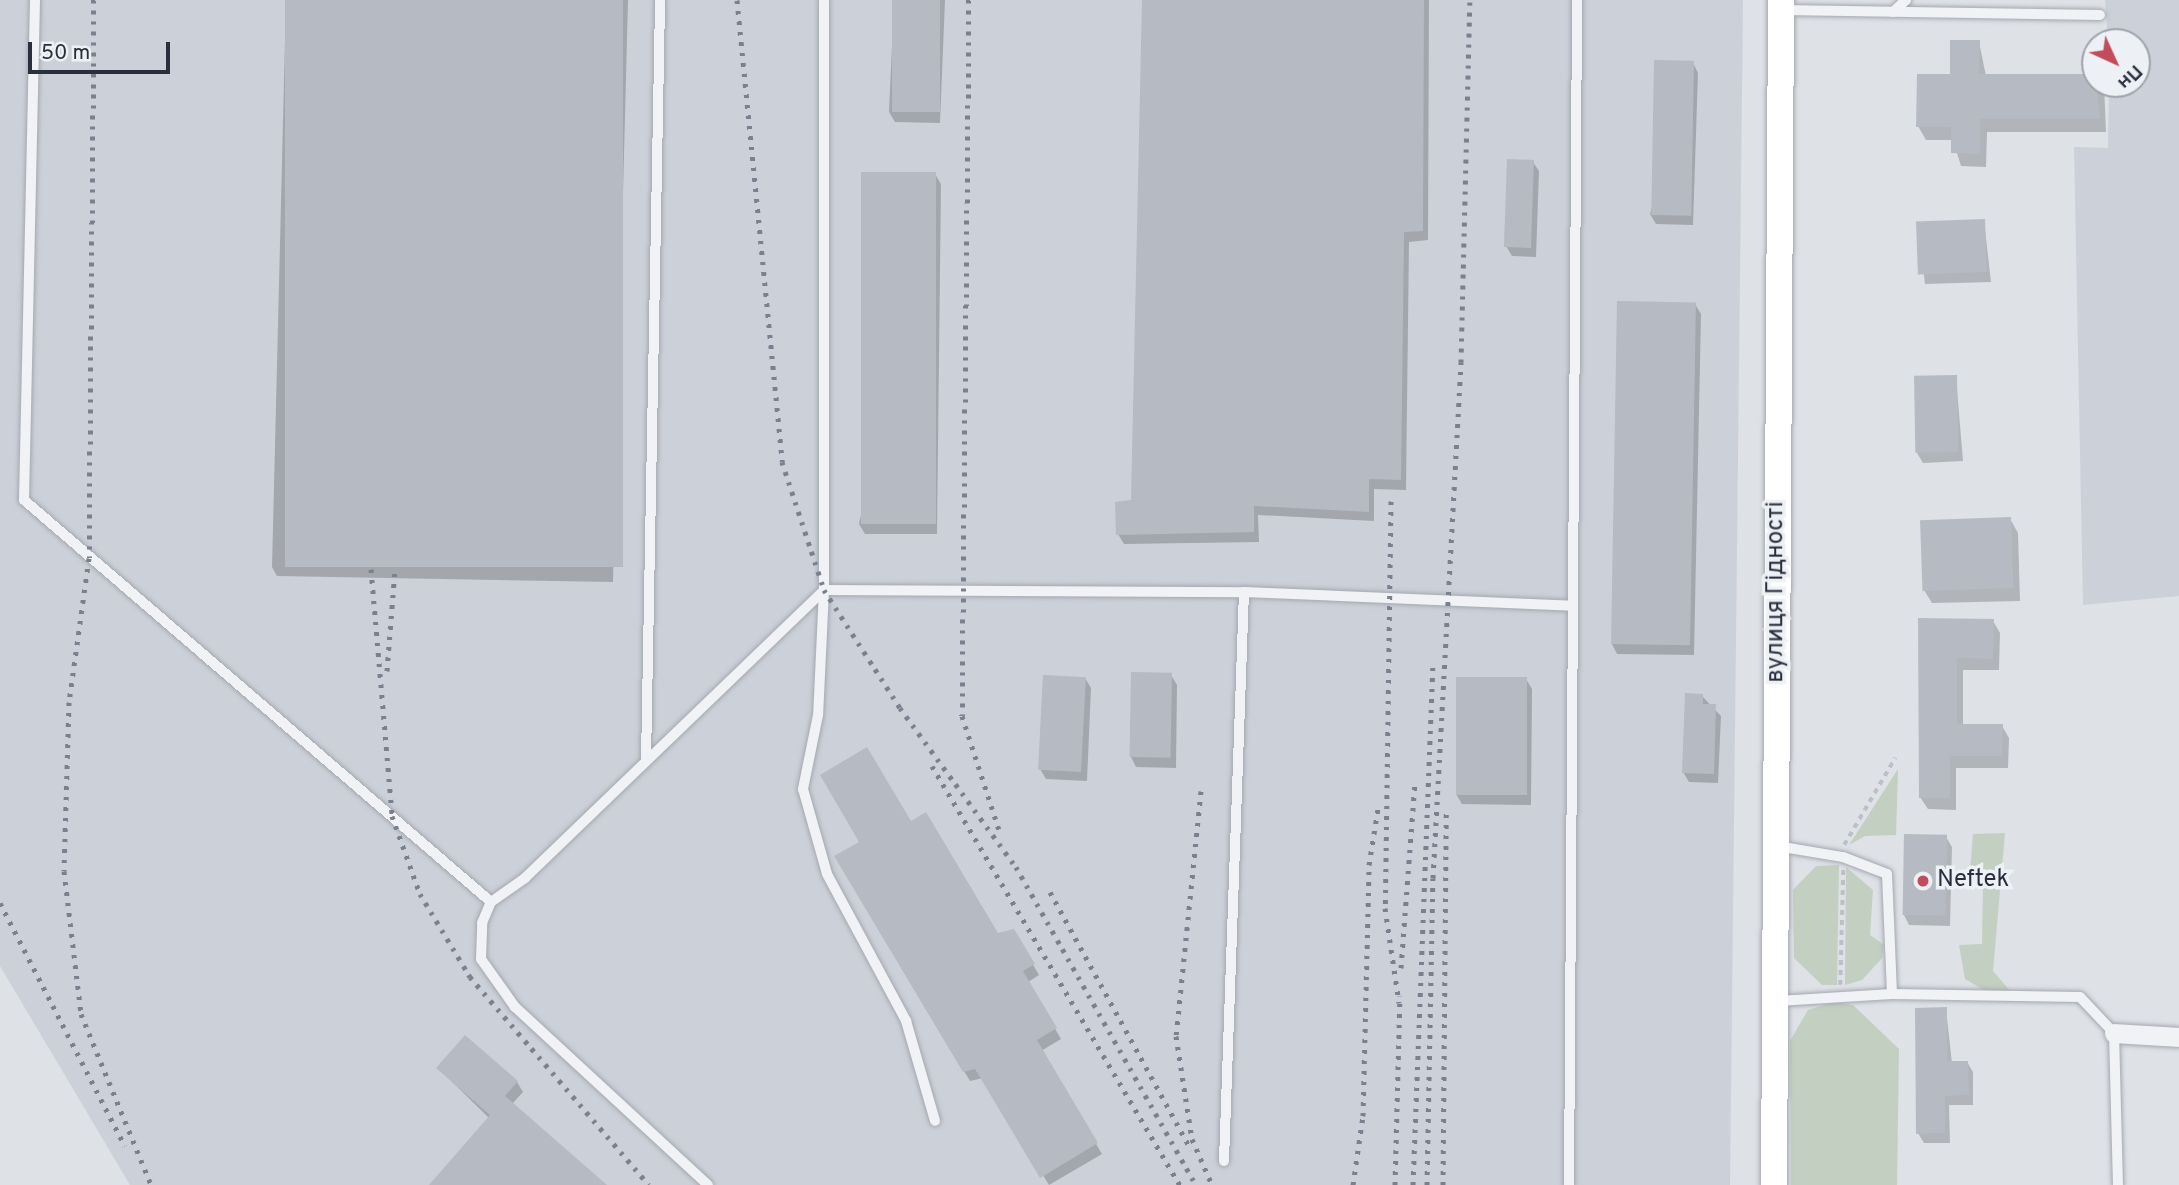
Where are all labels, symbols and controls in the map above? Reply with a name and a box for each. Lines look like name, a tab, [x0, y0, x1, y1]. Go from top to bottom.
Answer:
scale bar	[32, 28, 173, 72]
north arrow	[2081, 28, 2151, 98]
text: 50 m	[41, 40, 90, 67]
text: Пн	[2112, 59, 2147, 94]
street label: вулиця Гідності	[1763, 501, 1791, 683]
place label: Neftek	[1937, 867, 2009, 895]
marker: Neftek	[1915, 873, 1931, 889]

